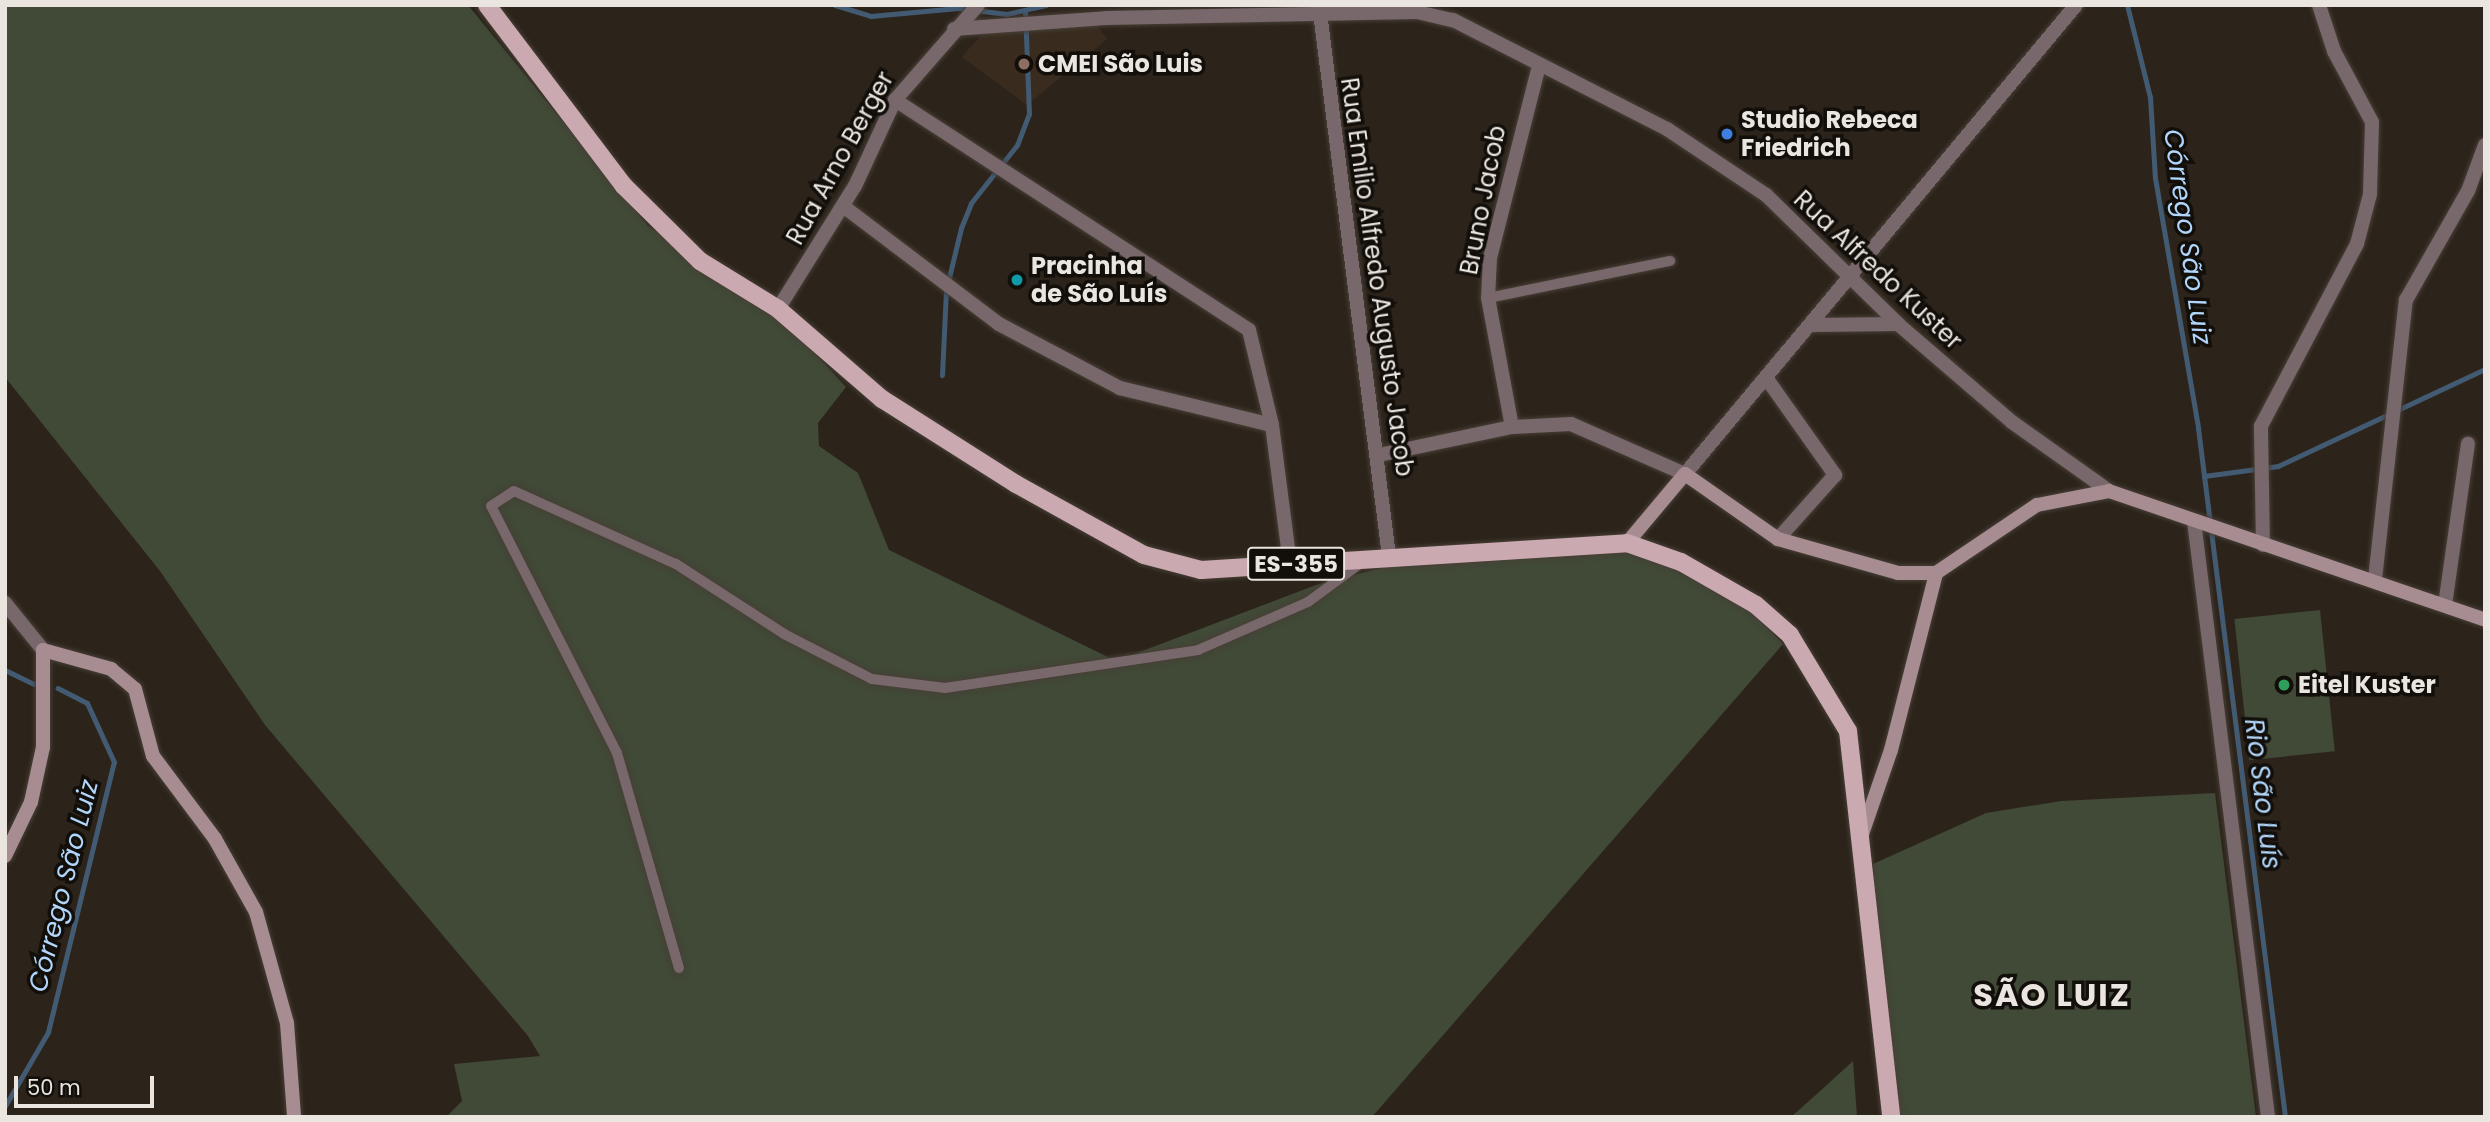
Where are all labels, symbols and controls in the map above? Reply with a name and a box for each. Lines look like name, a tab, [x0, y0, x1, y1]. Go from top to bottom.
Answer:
place label: CMEI São Luis	[1038, 50, 1203, 78]
marker: CMEI São Luis	[1016, 56, 1032, 72]
street label: Rua Arno Berger	[781, 66, 899, 250]
street label: Rua Emilio Alfredo Augusto Jacob	[1335, 76, 1419, 478]
place label: Studio Rebeca Friedrich	[1741, 106, 1918, 162]
street label: Bruno Jacob	[1454, 123, 1512, 277]
marker: Studio Rebeca Friedrich	[1719, 126, 1735, 142]
water label: Córrego São Luiz	[2156, 127, 2218, 347]
street label: Rua Alfredo Kuster	[1788, 185, 1968, 355]
place label: Pracinha de São Luís	[1031, 252, 1167, 308]
marker: Pracinha de São Luís	[1009, 272, 1025, 288]
road number: ES-355	[1247, 544, 1345, 584]
place label: Eitel Kuster	[2298, 671, 2436, 699]
marker: Eitel Kuster	[2276, 677, 2292, 693]
water label: Rio São Luís	[2237, 717, 2287, 871]
water label: Córrego São Luiz	[23, 777, 105, 995]
district label: SÃO LUIZ	[1974, 976, 2130, 1014]
scale bar	[18, 1062, 158, 1106]
text: 50 m	[27, 1073, 81, 1102]

